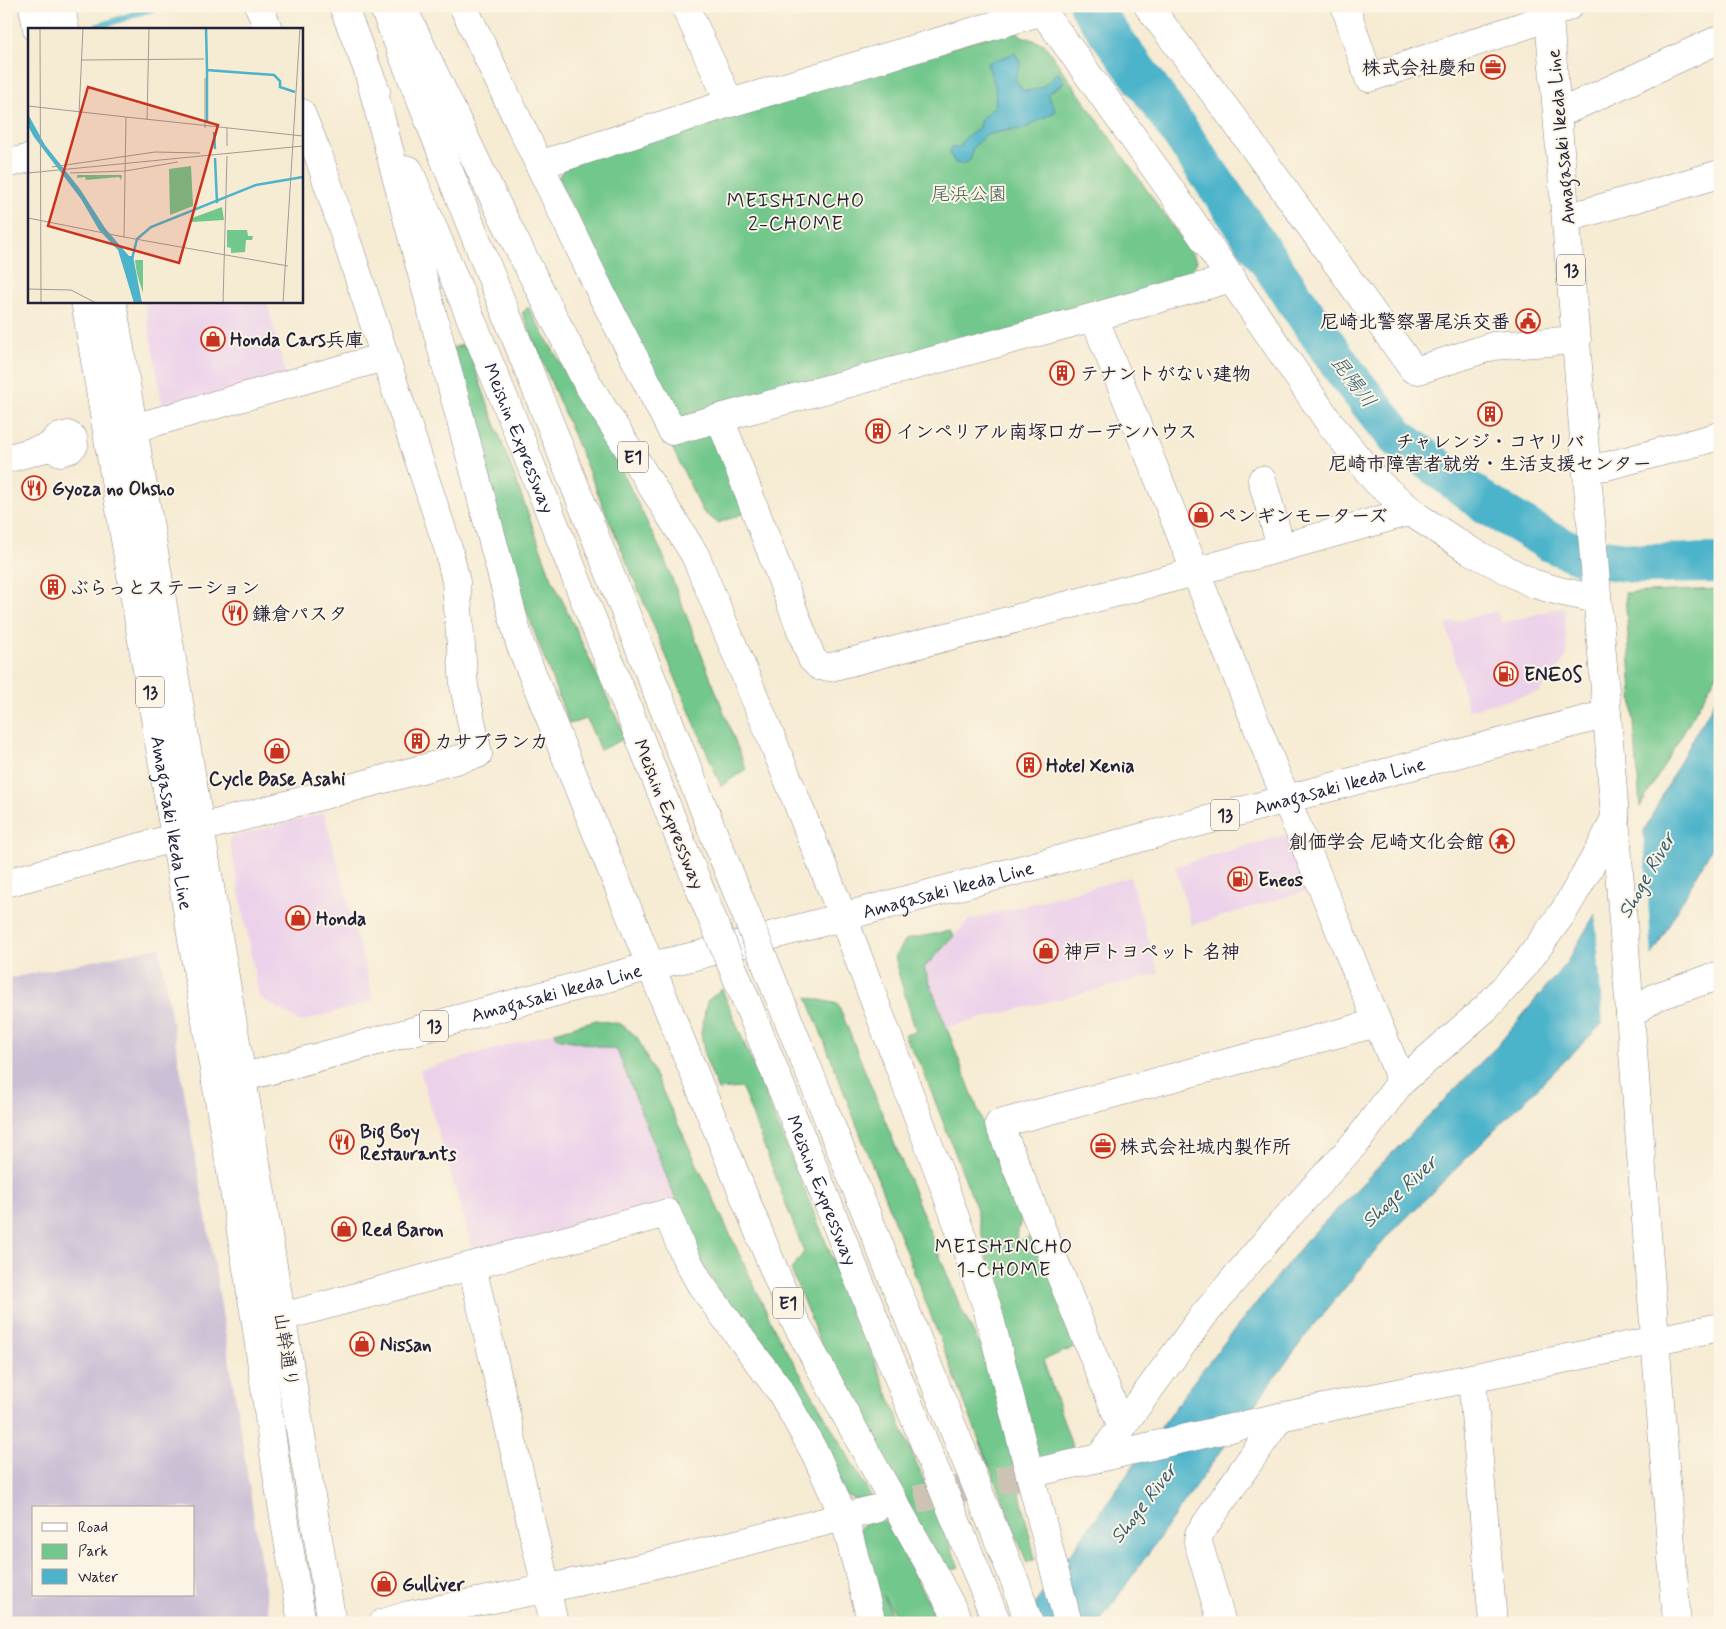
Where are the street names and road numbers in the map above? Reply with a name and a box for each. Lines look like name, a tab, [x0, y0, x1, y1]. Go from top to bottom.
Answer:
street label: Amagasaki Ikeda Line	[1541, 48, 1585, 226]
road number: 13	[1557, 254, 1585, 286]
street label: Meishin Expressway	[477, 360, 560, 517]
road number: E1	[618, 442, 648, 472]
road number: 13	[136, 676, 164, 708]
street label: Amagasaki Ikeda Line	[144, 734, 198, 912]
street label: Meishin Expressway	[627, 736, 710, 893]
street label: Amagasaki Ikeda Line	[1251, 752, 1428, 821]
road number: 13	[1211, 800, 1239, 830]
street label: Amagasaki Ikeda Line	[860, 856, 1037, 925]
street label: Amagasaki Ikeda Line	[468, 958, 645, 1029]
road number: 13	[420, 1010, 448, 1042]
street label: Meishin Expressway	[780, 1112, 863, 1270]
road number: E1	[773, 1288, 803, 1319]
street label: 山幹通り	[267, 1311, 304, 1390]

